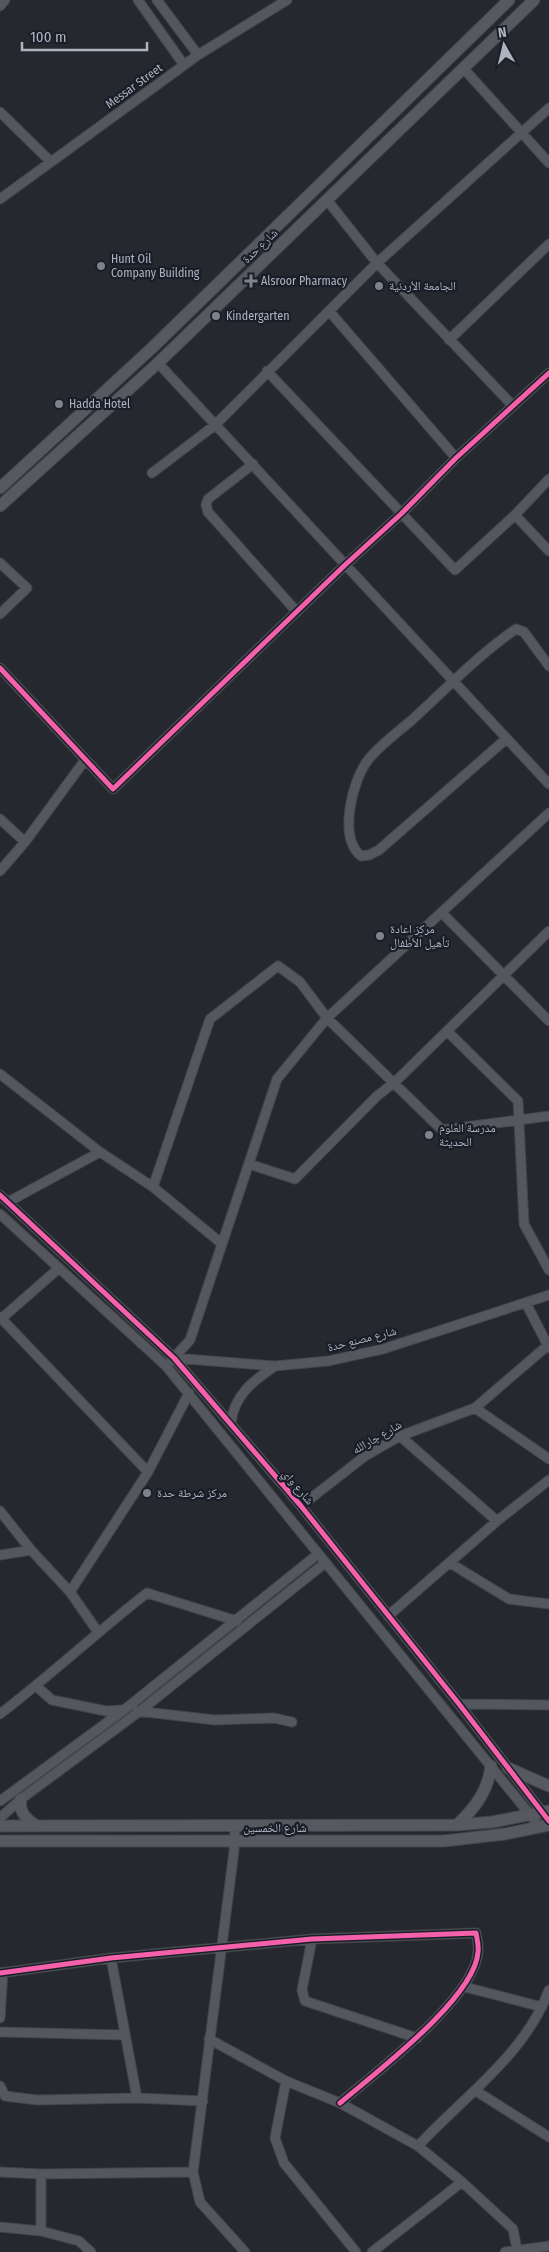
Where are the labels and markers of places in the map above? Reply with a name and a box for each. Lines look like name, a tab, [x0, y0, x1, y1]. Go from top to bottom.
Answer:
place label: Hunt Oil Company Building	[111, 252, 200, 280]
marker: Hunt Oil Company Building	[95, 260, 107, 272]
place label: Alsroor Pharmacy	[261, 274, 348, 288]
marker: Alsroor Pharmacy	[245, 275, 257, 287]
place label: الجامعة الأردنية	[389, 279, 456, 293]
marker: الجامعة الأردنية	[373, 280, 385, 292]
place label: Kindergarten	[226, 309, 290, 323]
marker: Kindergarten	[210, 310, 222, 322]
place label: Hadda Hotel	[69, 397, 130, 411]
marker: Hadda Hotel	[53, 398, 65, 410]
place label: مركز اعادة تأهيل الأطفال	[390, 922, 450, 950]
marker: مركز اعادة تأهيل الأطفال	[374, 930, 386, 942]
place label: مدرسة العلوم الحديثة	[439, 1121, 496, 1149]
marker: مدرسة العلوم الحديثة	[423, 1129, 435, 1141]
place label: مركز شرطة حدة	[157, 1486, 227, 1500]
marker: مركز شرطة حدة	[141, 1487, 153, 1499]

